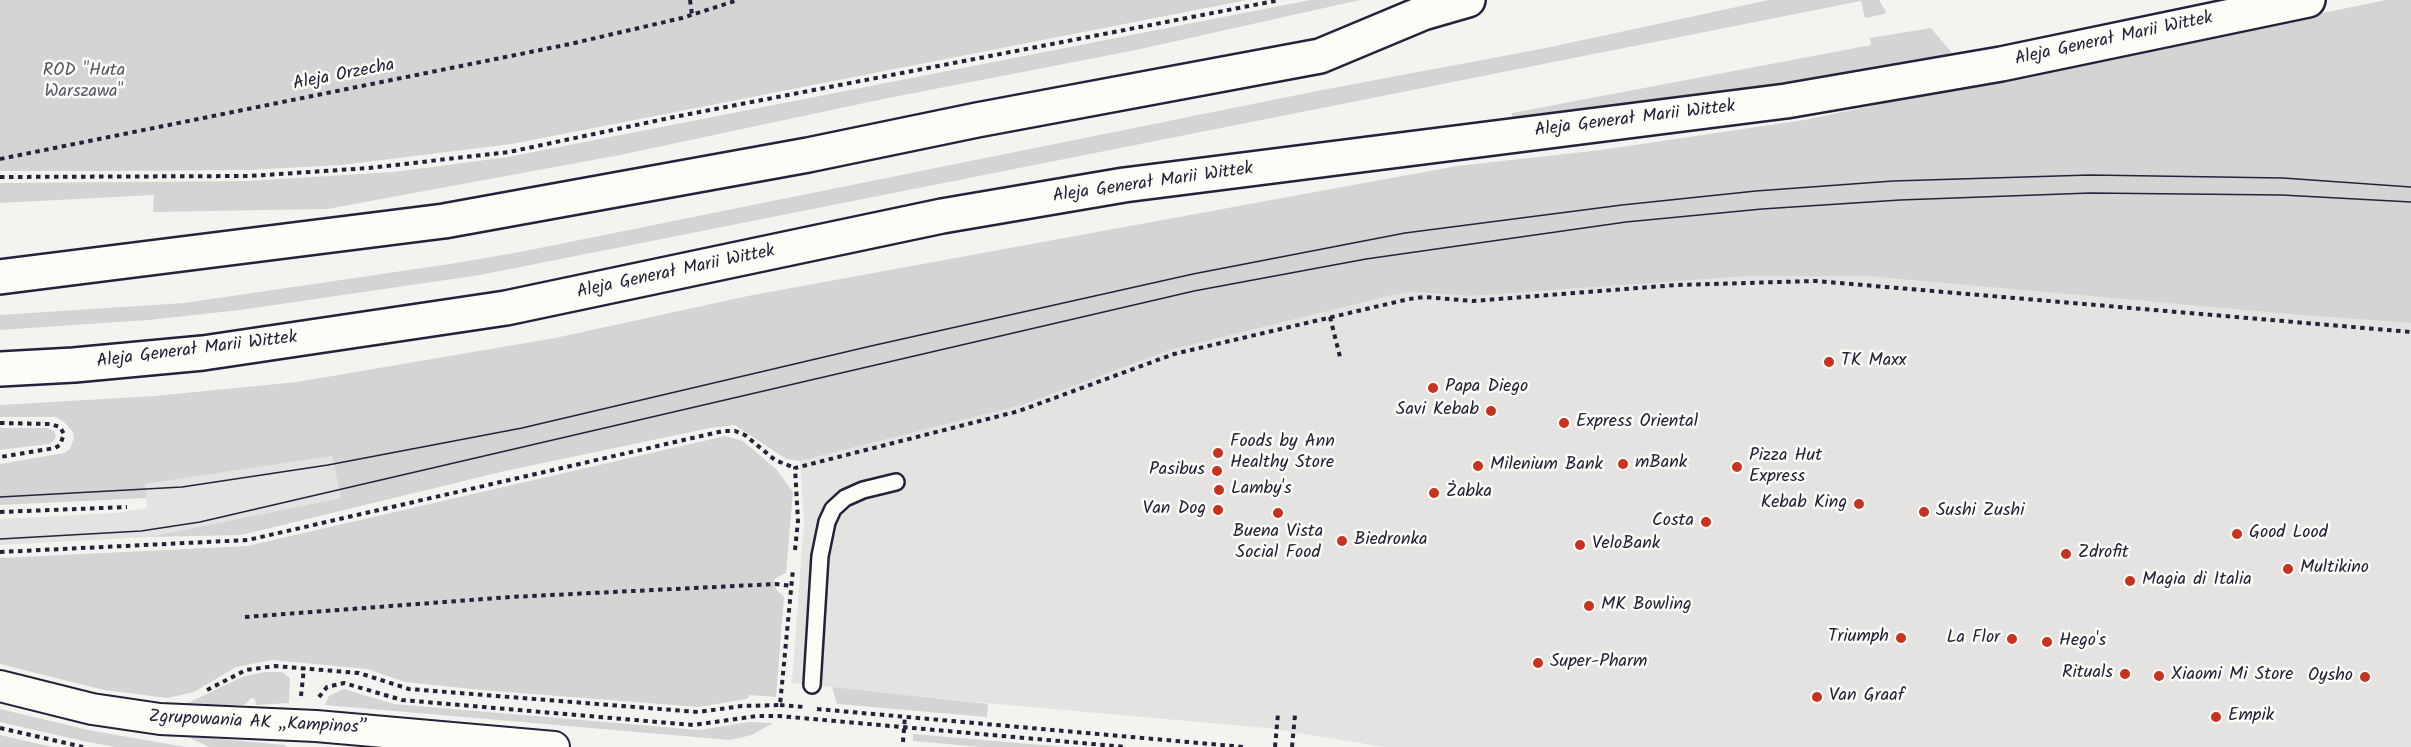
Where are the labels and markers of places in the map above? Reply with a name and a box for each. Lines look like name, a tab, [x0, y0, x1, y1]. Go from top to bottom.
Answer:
place label: TK Maxx	[1841, 351, 1907, 373]
marker: TK Maxx	[1822, 355, 1836, 369]
place label: Papa Diego	[1445, 377, 1528, 399]
marker: Papa Diego	[1426, 381, 1440, 395]
place label: Savi Kebab	[1396, 400, 1479, 422]
marker: Savi Kebab	[1484, 404, 1498, 418]
place label: Express Oriental	[1576, 412, 1698, 434]
marker: Express Oriental	[1557, 416, 1571, 430]
place label: Foods by Ann Healthy Store	[1230, 432, 1335, 474]
marker: Foods by Ann Healthy Store	[1211, 446, 1225, 460]
place label: Pizza Hut Express	[1749, 446, 1822, 488]
place label: mBank	[1635, 453, 1687, 475]
place label: Milenium Bank	[1490, 455, 1603, 477]
marker: mBank	[1616, 457, 1630, 471]
marker: Milenium Bank	[1471, 459, 1485, 473]
place label: Pasibus	[1149, 460, 1205, 482]
marker: Pizza Hut Express	[1730, 460, 1744, 474]
marker: Pasibus	[1210, 464, 1224, 478]
place label: Lamby's	[1231, 479, 1292, 501]
place label: Żabka	[1446, 482, 1492, 504]
marker: Lamby's	[1212, 483, 1226, 497]
marker: Żabka	[1427, 486, 1441, 500]
place label: Kebab King	[1761, 493, 1847, 515]
marker: Kebab King	[1852, 497, 1866, 511]
place label: Van Dog	[1143, 499, 1206, 521]
place label: Sushi Zushi	[1936, 501, 2024, 523]
marker: Van Dog	[1211, 503, 1225, 517]
marker: Sushi Zushi	[1917, 505, 1931, 519]
marker: Buena Vista Social Food	[1271, 506, 1285, 520]
place label: Costa	[1652, 511, 1694, 533]
marker: Costa	[1699, 515, 1713, 529]
place label: Buena Vista Social Food	[1233, 522, 1323, 564]
place label: Good Lood	[2249, 523, 2328, 545]
marker: Good Lood	[2230, 527, 2244, 541]
place label: Biedronka	[1354, 530, 1427, 552]
marker: Biedronka	[1335, 534, 1349, 548]
place label: VeloBank	[1592, 534, 1660, 556]
marker: VeloBank	[1573, 538, 1587, 552]
place label: Zdrofit	[2078, 543, 2129, 565]
marker: Zdrofit	[2059, 547, 2073, 561]
place label: Multikino	[2300, 558, 2369, 580]
marker: Multikino	[2281, 562, 2295, 576]
place label: Magia di Italia	[2142, 570, 2252, 592]
marker: Magia di Italia	[2123, 574, 2137, 588]
place label: MK Bowling	[1601, 595, 1692, 617]
marker: MK Bowling	[1582, 599, 1596, 613]
place label: Triumph	[1828, 627, 1889, 649]
place label: La Flor	[1947, 628, 2000, 650]
marker: Triumph	[1894, 631, 1908, 645]
place label: Hego's	[2059, 631, 2106, 653]
marker: La Flor	[2005, 632, 2019, 646]
marker: Hego's	[2040, 635, 2054, 649]
place label: Super-Pharm	[1550, 652, 1647, 674]
marker: Super-Pharm	[1531, 656, 1545, 670]
place label: Rituals	[2062, 663, 2113, 685]
place label: Xiaomi Mi Store	[2171, 665, 2293, 687]
place label: Oysho	[2308, 666, 2353, 688]
marker: Rituals	[2118, 667, 2132, 681]
marker: Xiaomi Mi Store	[2152, 669, 2166, 683]
marker: Oysho	[2358, 670, 2372, 684]
place label: Van Graaf	[1829, 686, 1904, 708]
marker: Van Graaf	[1810, 690, 1824, 704]
place label: Empik	[2228, 706, 2274, 728]
marker: Empik	[2209, 710, 2223, 724]

